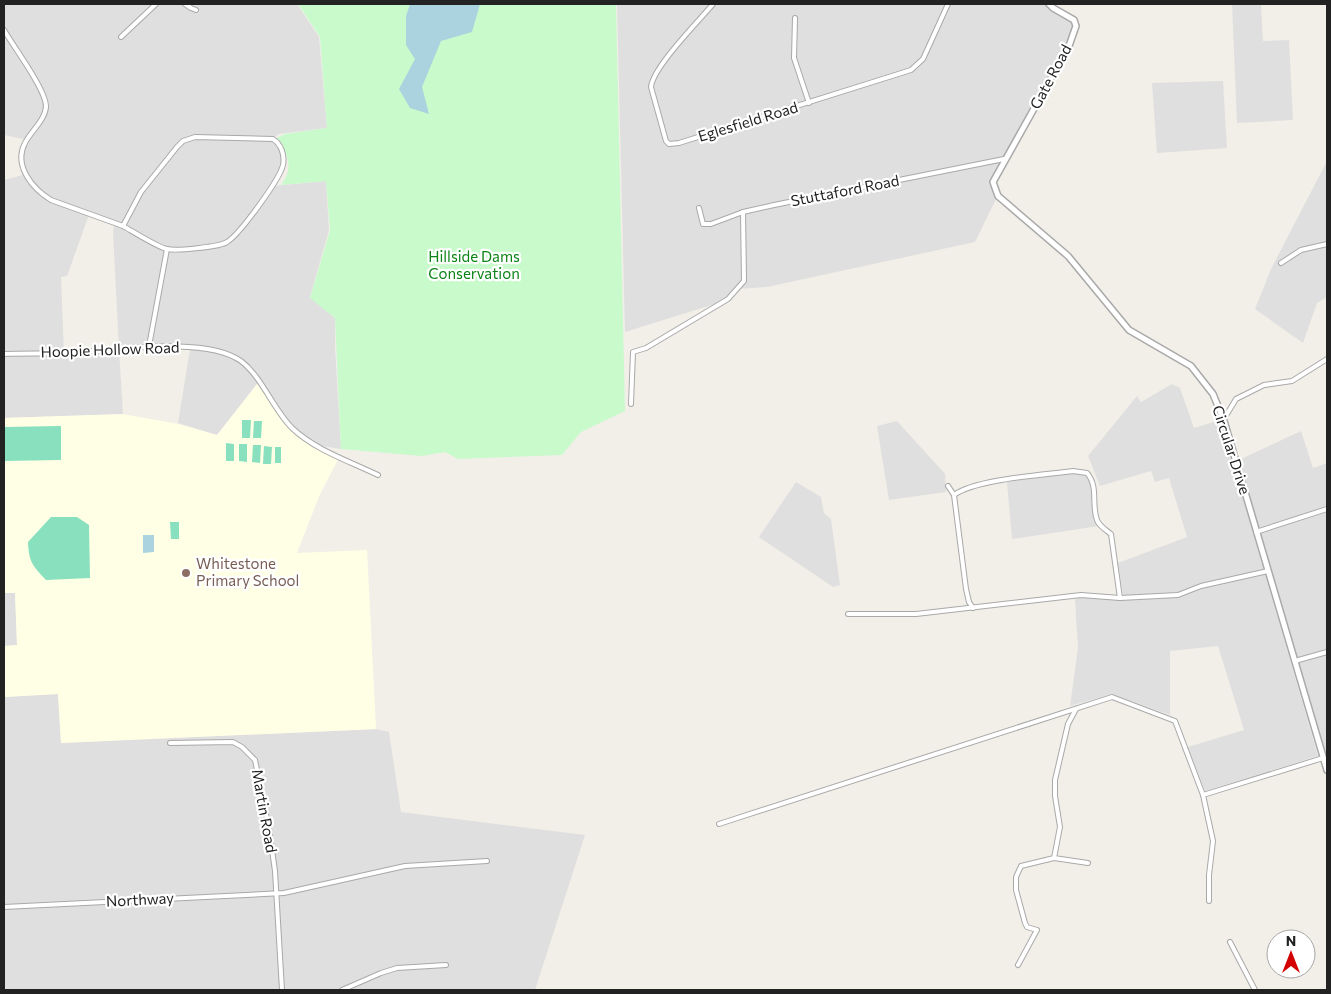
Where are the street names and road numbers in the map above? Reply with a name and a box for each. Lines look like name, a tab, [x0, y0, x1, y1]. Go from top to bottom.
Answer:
street label: Gate Road	[1026, 41, 1075, 112]
street label: Eglesfield Road	[696, 97, 800, 145]
street label: Stuttaford Road	[789, 171, 901, 209]
street label: Hoopie Hollow Road	[40, 338, 180, 360]
street label: Circular Drive	[1209, 403, 1255, 496]
street label: Martin Road	[249, 768, 281, 854]
street label: Northway	[105, 888, 175, 910]

